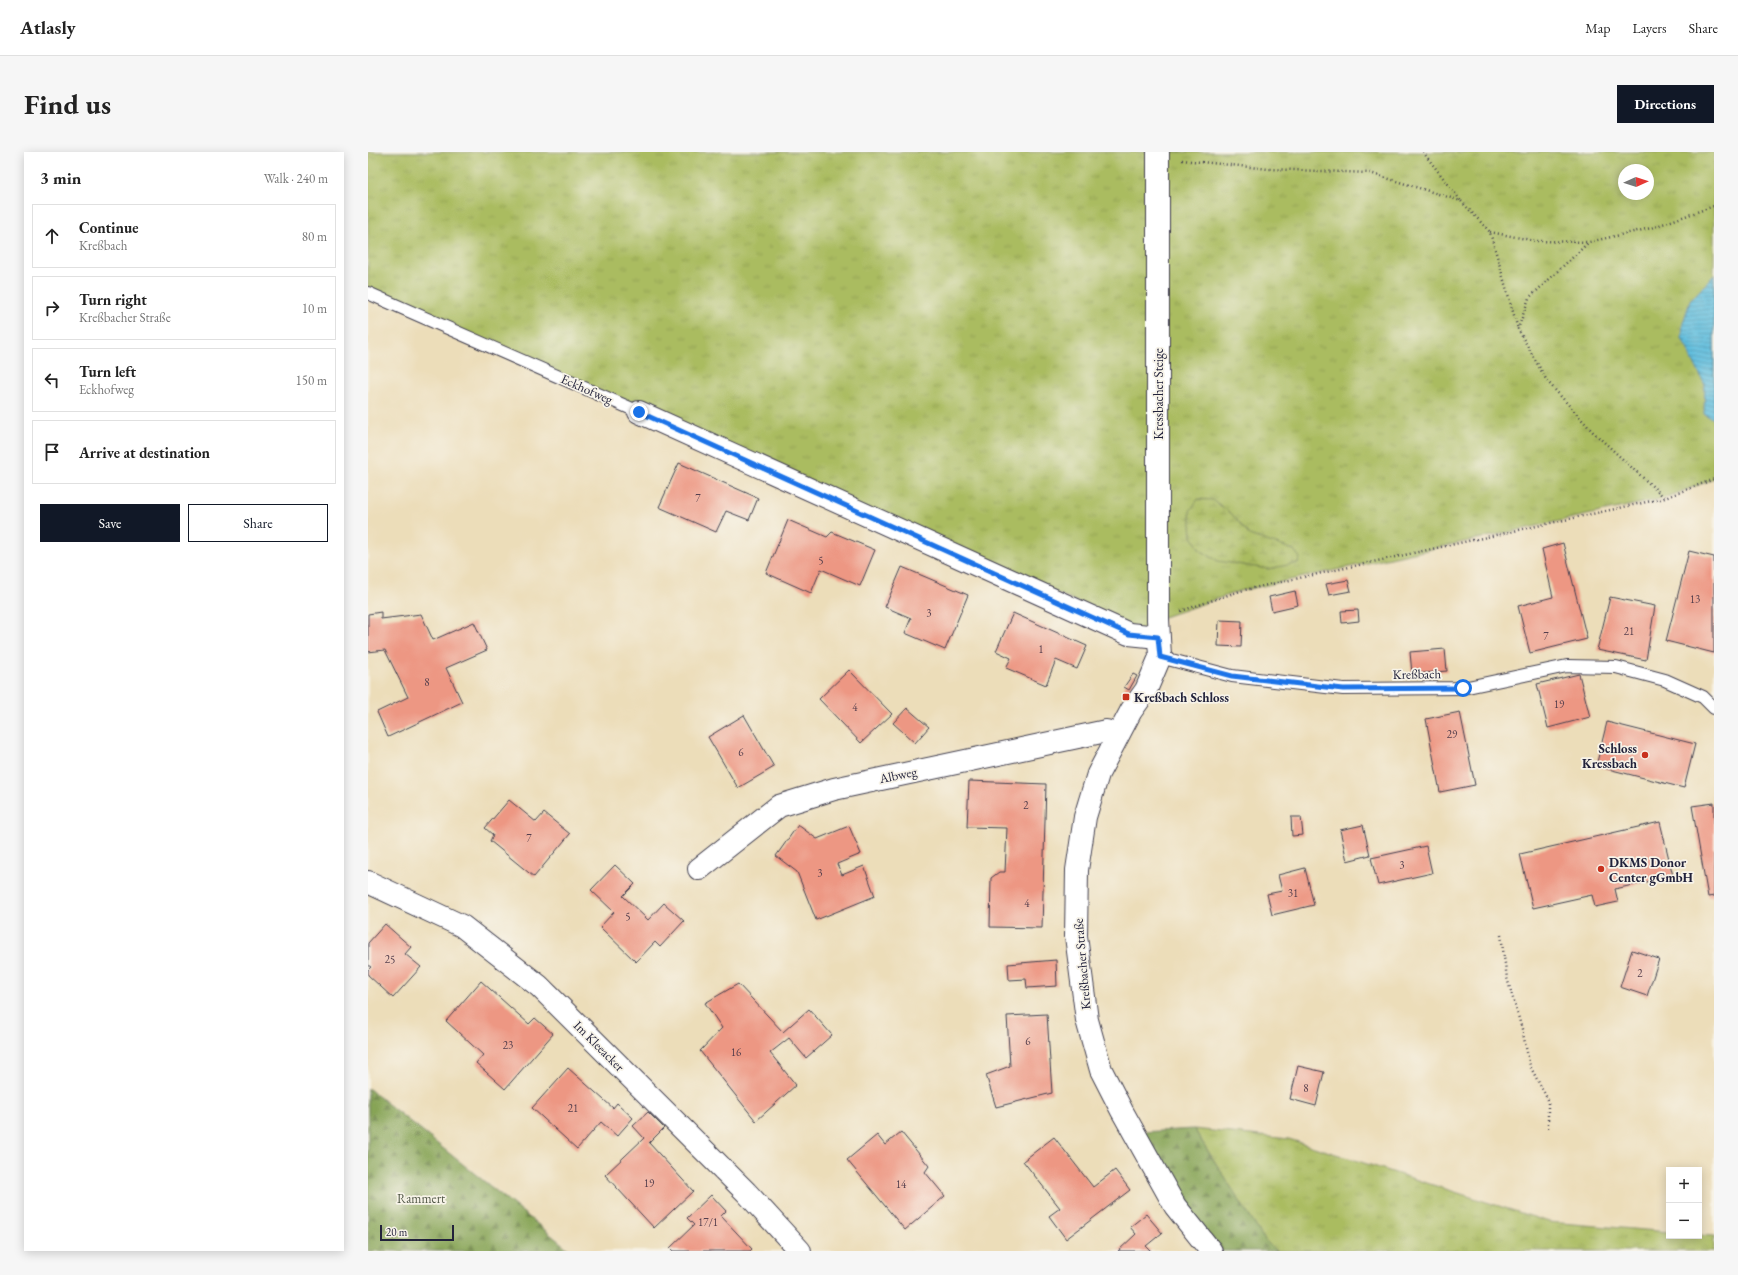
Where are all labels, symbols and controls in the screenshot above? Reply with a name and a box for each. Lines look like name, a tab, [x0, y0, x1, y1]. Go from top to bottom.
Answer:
text: Atlasly	[20, 15, 76, 40]
text: Map	[1585, 19, 1610, 37]
text: Layers	[1632, 19, 1667, 37]
text: Share	[1689, 19, 1718, 37]
button: Directions	[1617, 85, 1714, 123]
text: Find us	[24, 86, 111, 122]
north arrow	[1618, 164, 1654, 200]
text: 3 min	[40, 167, 81, 189]
text: Walk · 240 m	[264, 170, 328, 187]
text: Continue	[79, 218, 139, 237]
icon: ahead	[41, 225, 63, 247]
text: 80 m	[302, 228, 327, 245]
text: Kreßbach	[79, 237, 127, 254]
text: Turn right	[79, 290, 147, 309]
icon: right	[41, 297, 63, 319]
text: 10 m	[302, 300, 327, 317]
text: Kreßbacher Straße	[79, 309, 171, 326]
street label: Kressbacher Steige	[1150, 348, 1167, 440]
text: Turn left	[79, 362, 136, 381]
icon: left	[41, 369, 63, 391]
street label: Eckhofweg	[558, 370, 616, 408]
text: 150 m	[296, 372, 327, 389]
text: Eckhofweg	[79, 381, 134, 398]
route end	[630, 403, 648, 421]
icon: arrive	[41, 441, 63, 463]
text: Arrive at destination	[79, 443, 210, 462]
house number: 7	[695, 491, 701, 505]
button: Save	[40, 504, 180, 542]
button: Share	[188, 504, 328, 542]
house number: 5	[818, 553, 824, 567]
house number: 13	[1690, 592, 1700, 606]
house number: 3	[926, 606, 932, 620]
house number: 21	[1624, 624, 1634, 638]
house number: 7	[1543, 629, 1549, 643]
house number: 1	[1038, 642, 1044, 656]
street label: Kreßbach	[1393, 665, 1442, 683]
house number: 8	[424, 675, 430, 689]
route start	[1454, 679, 1472, 697]
place label: Kreßbach Schloss	[1134, 689, 1229, 706]
marker: Kreßbach Schloss	[1121, 692, 1131, 702]
house number: 19	[1554, 697, 1565, 711]
house number: 4	[852, 700, 858, 714]
house number: 29	[1447, 727, 1458, 741]
place label: Schloss Kressbach	[1582, 740, 1638, 772]
house number: 6	[738, 745, 744, 759]
marker: Schloss Kressbach	[1640, 750, 1650, 760]
street label: Albweg	[877, 763, 919, 787]
house number: 2	[1023, 798, 1029, 812]
house number: 7	[526, 831, 532, 845]
place label: DKMS Donor Center gGmbH	[1609, 854, 1694, 886]
house number: 3	[1399, 858, 1405, 872]
marker: DKMS Donor Center gGmbH	[1596, 864, 1606, 874]
house number: 3	[817, 866, 823, 880]
house number: 31	[1288, 886, 1298, 900]
house number: 4	[1024, 896, 1030, 910]
house number: 5	[625, 909, 631, 923]
street label: Kreßbacher Straße	[1070, 918, 1094, 1010]
house number: 25	[385, 952, 395, 966]
house number: 2	[1637, 966, 1643, 980]
street label: Im Kleeacker	[570, 1017, 628, 1075]
house number: 6	[1025, 1034, 1031, 1048]
house number: 23	[503, 1038, 513, 1052]
house number: 16	[731, 1045, 742, 1059]
house number: 8	[1303, 1081, 1309, 1095]
house number: 21	[568, 1101, 578, 1115]
map controls	[1666, 1167, 1702, 1239]
button: +	[1666, 1167, 1702, 1203]
house number: 19	[644, 1176, 655, 1190]
house number: 14	[896, 1177, 907, 1191]
park label: Rammert	[397, 1190, 445, 1207]
button: −	[1666, 1203, 1702, 1239]
house number: 17/1	[698, 1215, 718, 1229]
scale bar	[380, 1223, 454, 1242]
text: 20 m	[386, 1225, 407, 1239]

